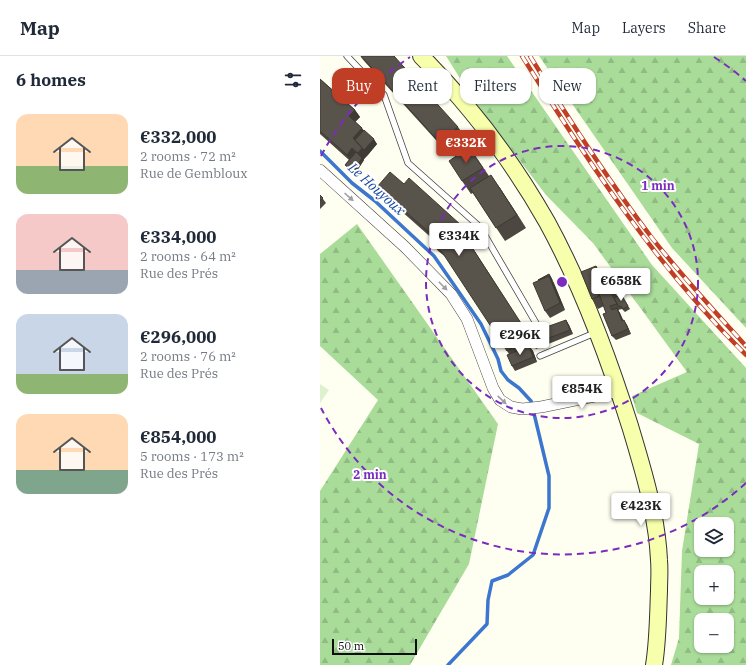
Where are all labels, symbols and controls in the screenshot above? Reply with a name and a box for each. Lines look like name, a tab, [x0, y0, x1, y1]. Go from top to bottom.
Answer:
text: Map	[20, 16, 60, 40]
text: Map	[572, 19, 600, 37]
text: Layers	[622, 19, 666, 37]
text: Share	[688, 19, 726, 37]
chip: Buy	[332, 68, 385, 104]
chip: Rent	[393, 68, 452, 104]
chip: Filters	[460, 68, 531, 104]
chip: New	[539, 68, 596, 104]
text: 6 homes	[16, 69, 86, 91]
icon: filters	[282, 69, 304, 91]
text: €332,000	[140, 126, 217, 148]
icon: home	[48, 130, 96, 178]
pin: €332K	[438, 130, 494, 164]
text: €332K	[445, 134, 487, 151]
text: 2 rooms · 72 m²	[140, 148, 236, 165]
water label: Le Houyoux	[344, 158, 410, 220]
text: Rue de Gembloux	[140, 165, 248, 182]
text: 1 min	[641, 178, 675, 193]
one-way arrow	[344, 192, 354, 201]
pin: €334K	[431, 223, 487, 257]
text: €334,000	[140, 226, 217, 248]
text: €334K	[438, 227, 480, 244]
icon: home	[48, 230, 96, 278]
text: 2 rooms · 64 m²	[140, 248, 236, 265]
text: Rue des Prés	[140, 265, 218, 282]
pin: €658K	[593, 268, 649, 302]
text: €658K	[600, 272, 642, 289]
centre of rings	[555, 275, 569, 289]
one-way arrow	[438, 281, 448, 291]
pin: €296K	[492, 322, 548, 356]
text: €296,000	[140, 326, 217, 348]
text: €296K	[499, 326, 541, 343]
icon: home	[48, 330, 96, 378]
text: 2 rooms · 76 m²	[140, 348, 236, 365]
text: Rue des Prés	[140, 365, 218, 382]
pin: €854K	[554, 376, 610, 410]
text: €854K	[561, 380, 603, 397]
one-way arrow	[497, 395, 507, 405]
text: €854,000	[140, 426, 217, 448]
icon: home	[48, 430, 96, 478]
text: 5 rooms · 173 m²	[140, 448, 244, 465]
text: Rue des Prés	[140, 465, 218, 482]
text: 2 min	[353, 467, 387, 482]
pin: €423K	[613, 493, 669, 527]
text: €423K	[620, 497, 662, 514]
map controls	[694, 517, 734, 653]
button: layers	[694, 517, 734, 557]
button: +	[694, 565, 734, 605]
button: −	[694, 613, 734, 653]
scale bar	[332, 637, 417, 656]
text: 50 m	[338, 639, 364, 653]

